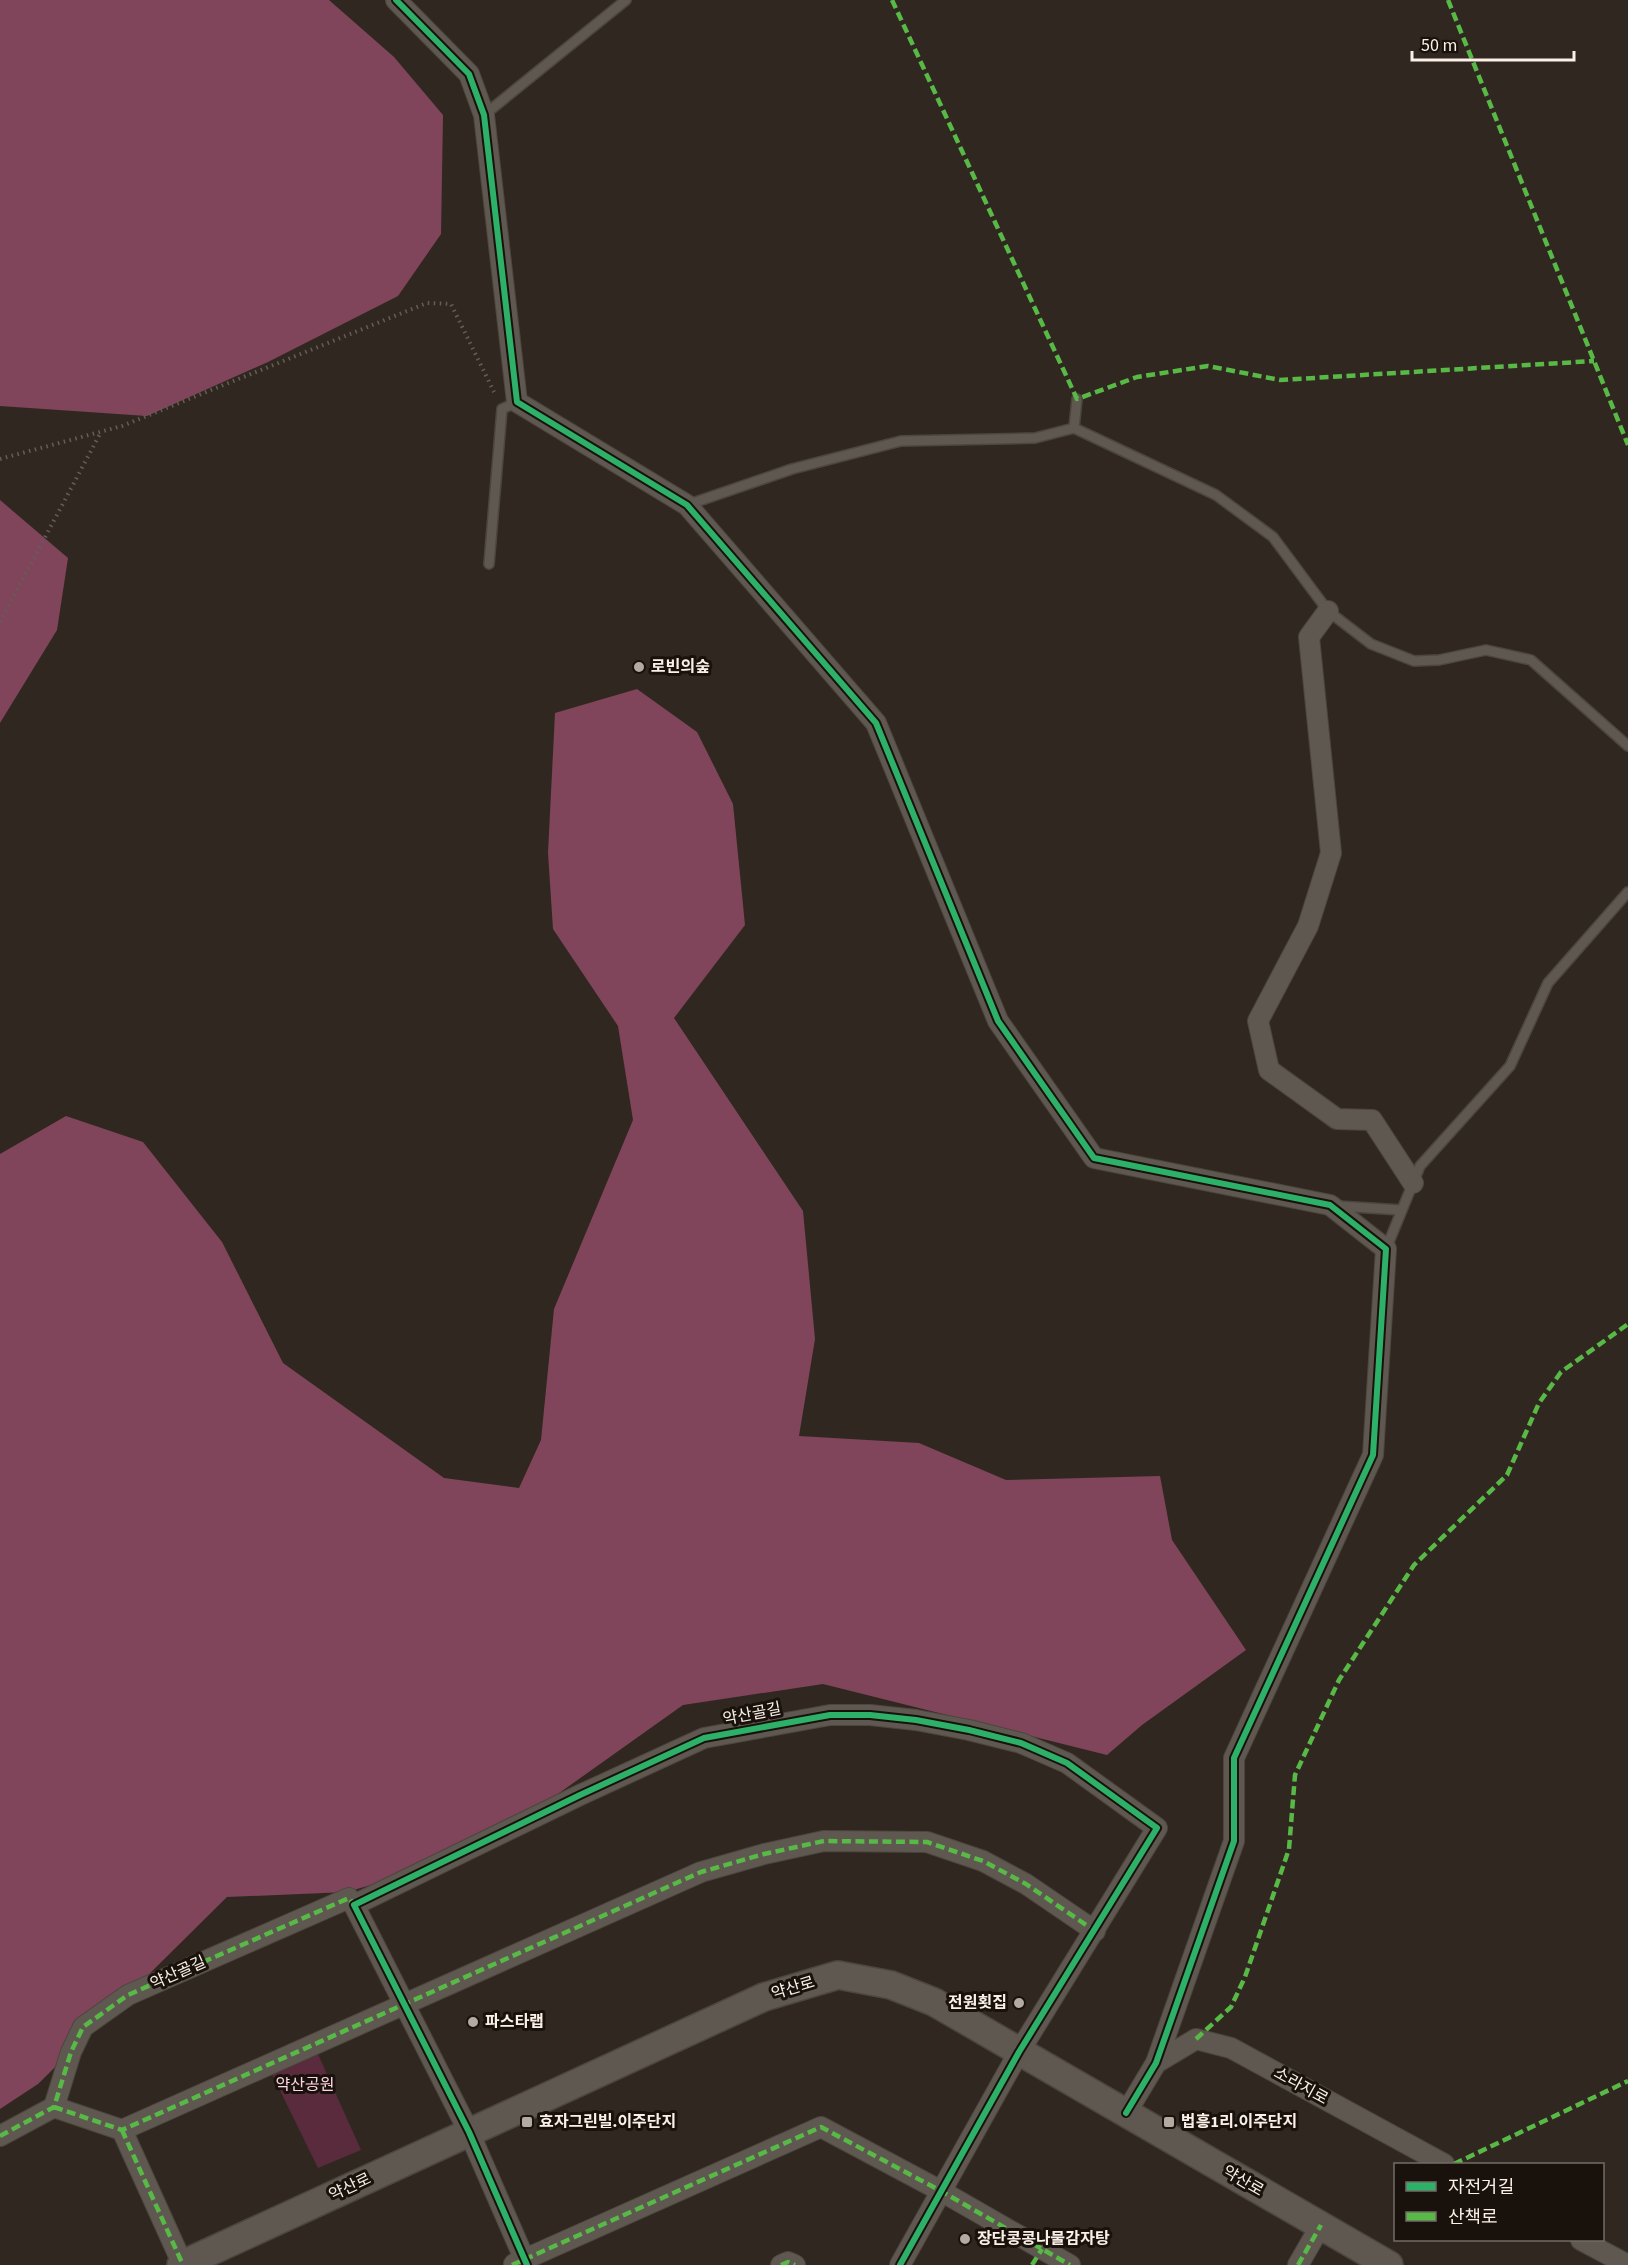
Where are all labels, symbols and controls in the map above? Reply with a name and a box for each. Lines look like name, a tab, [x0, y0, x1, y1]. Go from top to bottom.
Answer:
scale bar	[1412, 24, 1574, 62]
text: 50 m	[1421, 33, 1457, 58]
place label: 로빈의숲	[651, 656, 710, 678]
marker: 로빈의숲	[632, 660, 646, 674]
street label: 약산골길	[721, 1698, 783, 1730]
street label: 약산골길	[147, 1951, 209, 1995]
street label: 약산로	[769, 1971, 818, 2005]
place label: 전원횟집	[948, 1992, 1007, 2014]
marker: 전원횟집	[1012, 1996, 1026, 2010]
place label: 파스타랩	[485, 2011, 544, 2033]
marker: 파스타랩	[466, 2015, 480, 2029]
street label: 소라지로	[1270, 2062, 1332, 2110]
park label: 약산공원	[276, 2074, 334, 2096]
place label: 효자그린빌.이주단지	[539, 2111, 676, 2133]
place label: 법흥1리.이주단지	[1181, 2111, 1297, 2133]
marker: 효자그린빌.이주단지	[520, 2115, 534, 2129]
marker: 법흥1리.이주단지	[1162, 2115, 1176, 2129]
street label: 약산로	[1218, 2160, 1268, 2202]
legend	[1394, 2163, 1604, 2241]
street label: 약산로	[325, 2168, 375, 2206]
text: 자전거길	[1448, 2175, 1514, 2200]
text: 산책로	[1448, 2205, 1498, 2230]
place label: 장단콩콩나물감자탕	[977, 2228, 1110, 2250]
marker: 장단콩콩나물감자탕	[958, 2232, 972, 2246]

